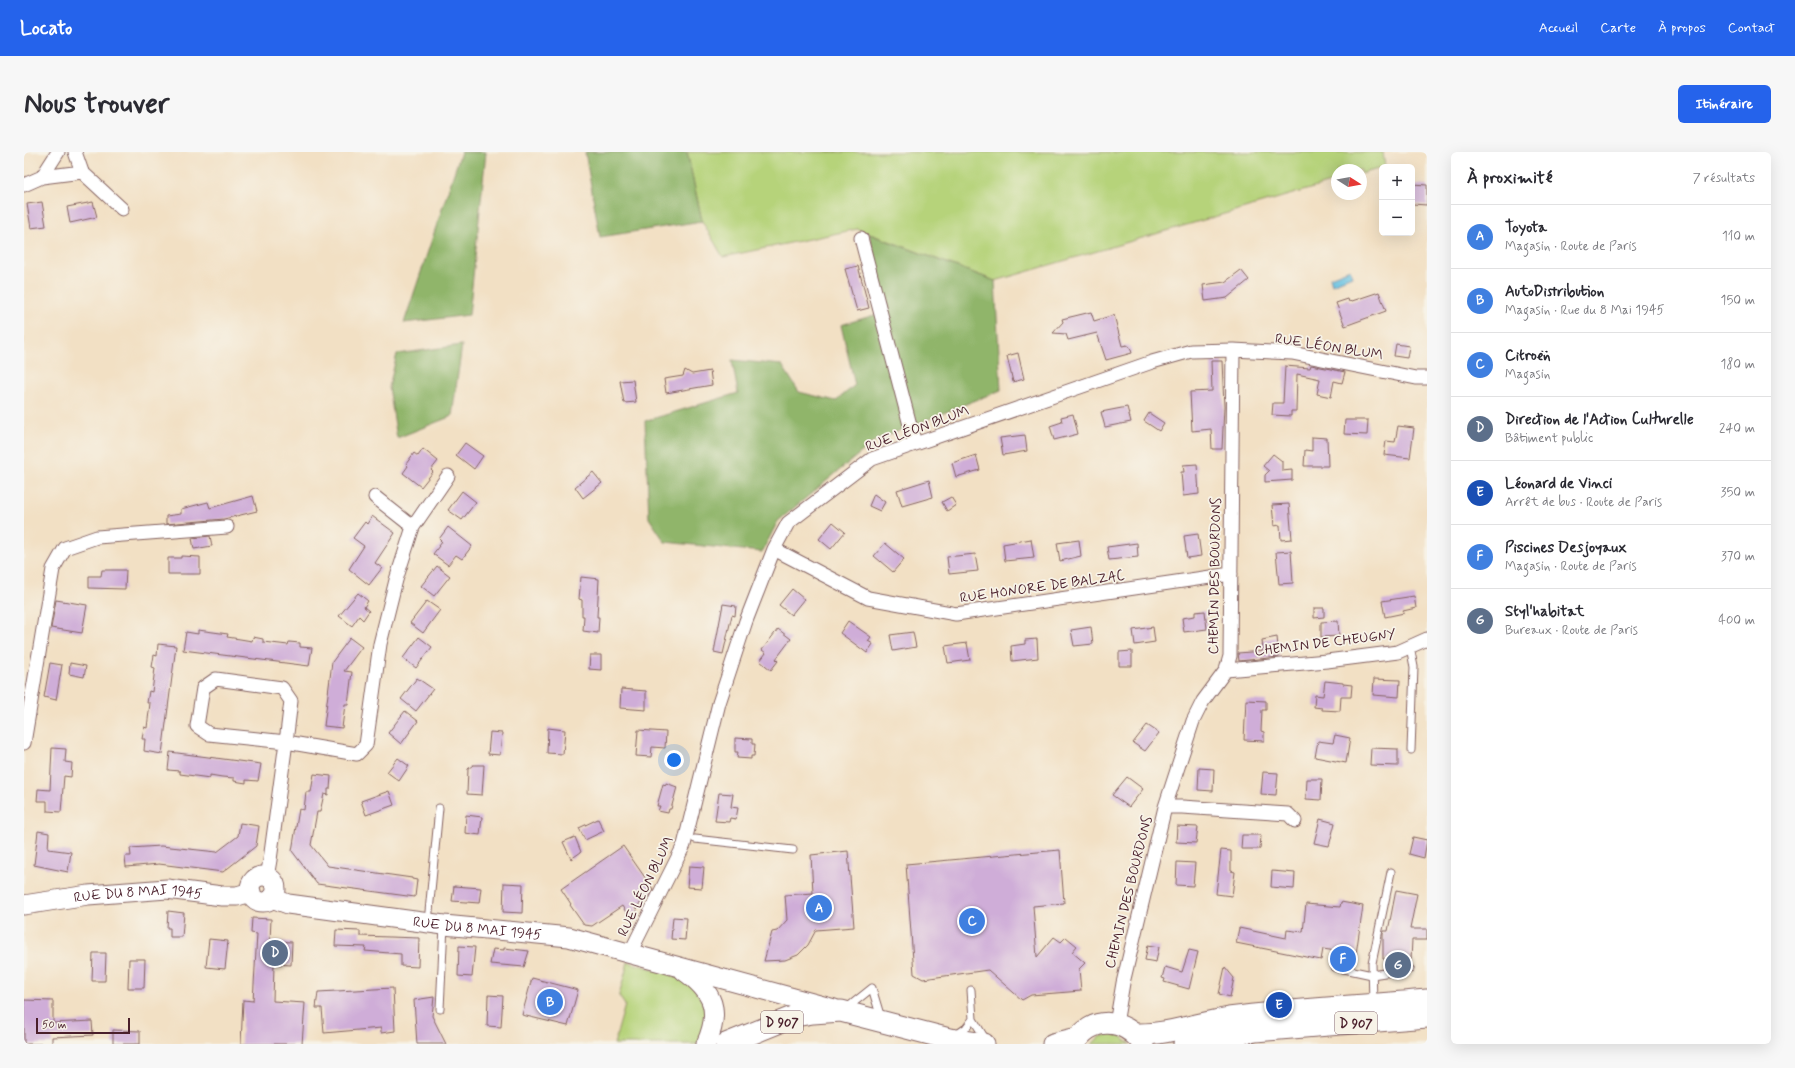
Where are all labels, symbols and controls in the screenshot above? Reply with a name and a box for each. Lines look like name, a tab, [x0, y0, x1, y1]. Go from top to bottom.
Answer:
text: Locato	[20, 16, 72, 41]
text: Accueil	[1539, 19, 1578, 37]
text: Carte	[1600, 19, 1636, 37]
text: À propos	[1658, 19, 1706, 37]
text: Contact	[1728, 19, 1775, 37]
button: Itinéraire	[1678, 85, 1771, 123]
text: Nous trouver	[24, 86, 169, 123]
north arrow	[1331, 164, 1367, 200]
map controls	[1379, 164, 1415, 236]
button: +	[1379, 164, 1415, 200]
text: À proximité	[1467, 167, 1552, 189]
text: 7 résultats	[1693, 170, 1755, 187]
button: −	[1379, 200, 1415, 236]
text: Toyota	[1505, 218, 1547, 238]
text: A	[1476, 228, 1484, 245]
text: 110 m	[1722, 228, 1755, 245]
text: Magasin · Route de Paris	[1505, 238, 1637, 255]
text: AutoDistribution	[1505, 282, 1604, 302]
text: B	[1476, 292, 1484, 309]
text: 150 m	[1721, 292, 1755, 309]
text: Magasin · Rue du 8 Mai 1945	[1505, 302, 1664, 319]
street label: RUE LÉON BLUM	[1274, 330, 1384, 364]
text: Citroën	[1505, 346, 1551, 366]
text: C	[1475, 356, 1485, 373]
text: 180 m	[1720, 356, 1755, 373]
text: Magasin	[1505, 366, 1550, 383]
street label: RUE LÉON BLUM	[863, 402, 972, 456]
text: Direction de l'Action Culturelle	[1505, 410, 1694, 430]
text: D	[1476, 420, 1484, 437]
text: 240 m	[1719, 420, 1755, 437]
text: Bâtiment public	[1505, 430, 1593, 447]
text: Léonard de Vinci	[1505, 474, 1612, 494]
text: E	[1476, 484, 1484, 501]
text: 350 m	[1721, 484, 1755, 501]
text: Arrêt de bus · Route de Paris	[1505, 494, 1662, 511]
street label: CHEMIN DES BOURDONS	[1205, 497, 1225, 655]
text: Piscines Desjoyaux	[1505, 538, 1626, 558]
text: F	[1477, 548, 1483, 565]
text: 370 m	[1721, 548, 1755, 565]
text: Magasin · Route de Paris	[1505, 558, 1637, 575]
street label: RUE HONORE DE BALZAC	[959, 567, 1126, 607]
text: Styl'habitat	[1505, 602, 1584, 622]
text: G	[1476, 612, 1484, 629]
text: 400 m	[1718, 612, 1755, 629]
text: Bureaux · Route de Paris	[1505, 622, 1638, 639]
street label: CHEMIN DE CHEUGNY	[1254, 625, 1397, 661]
your location	[664, 750, 684, 770]
street label: CHEMIN DES BOURDONS	[1101, 814, 1157, 971]
street label: RUE LÉON BLUM	[614, 834, 678, 939]
street label: RUE DU 8 MAI 1945	[73, 881, 203, 907]
pin: A	[806, 893, 832, 923]
pin: C	[959, 906, 985, 936]
street label: RUE DU 8 MAI 1945	[412, 913, 542, 944]
pin: D	[262, 938, 288, 968]
pin: F	[1330, 944, 1356, 974]
pin: G	[1385, 950, 1411, 980]
pin: B	[537, 987, 563, 1017]
pin: E	[1266, 990, 1292, 1020]
road number: D 907	[761, 1011, 803, 1033]
road number: D 907	[1335, 1012, 1377, 1034]
scale bar	[36, 1016, 130, 1035]
text: 50 m	[42, 1018, 67, 1032]

